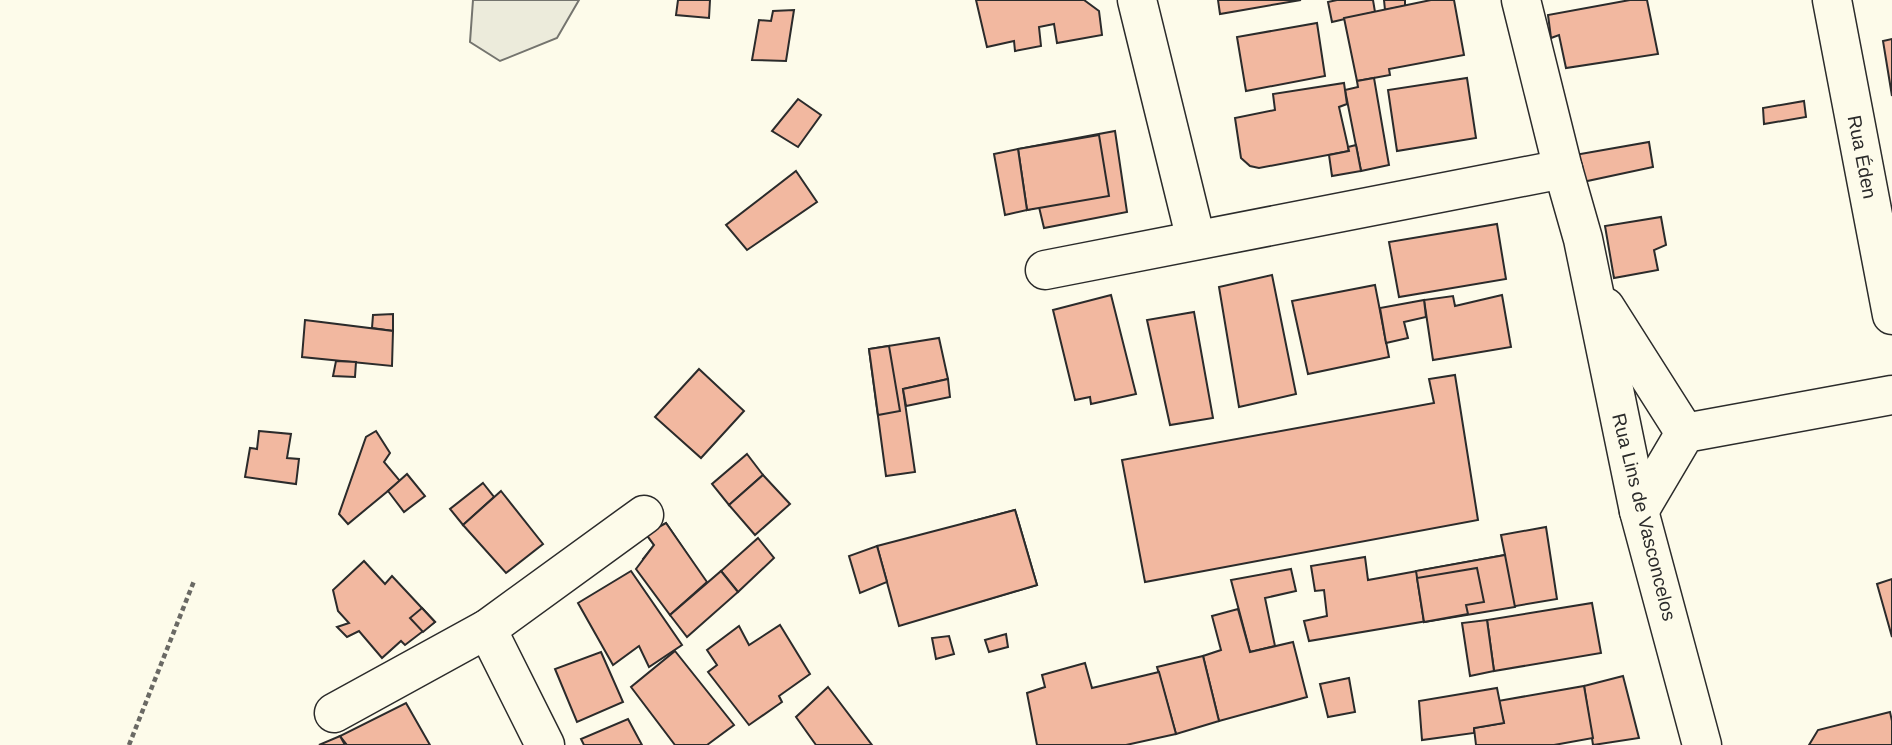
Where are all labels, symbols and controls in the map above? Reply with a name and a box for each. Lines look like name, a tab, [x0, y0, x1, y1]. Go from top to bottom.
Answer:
street label: Rua Éden	[1844, 114, 1880, 200]
street label: Rua Lins de Vasconcelos	[1608, 411, 1680, 623]

